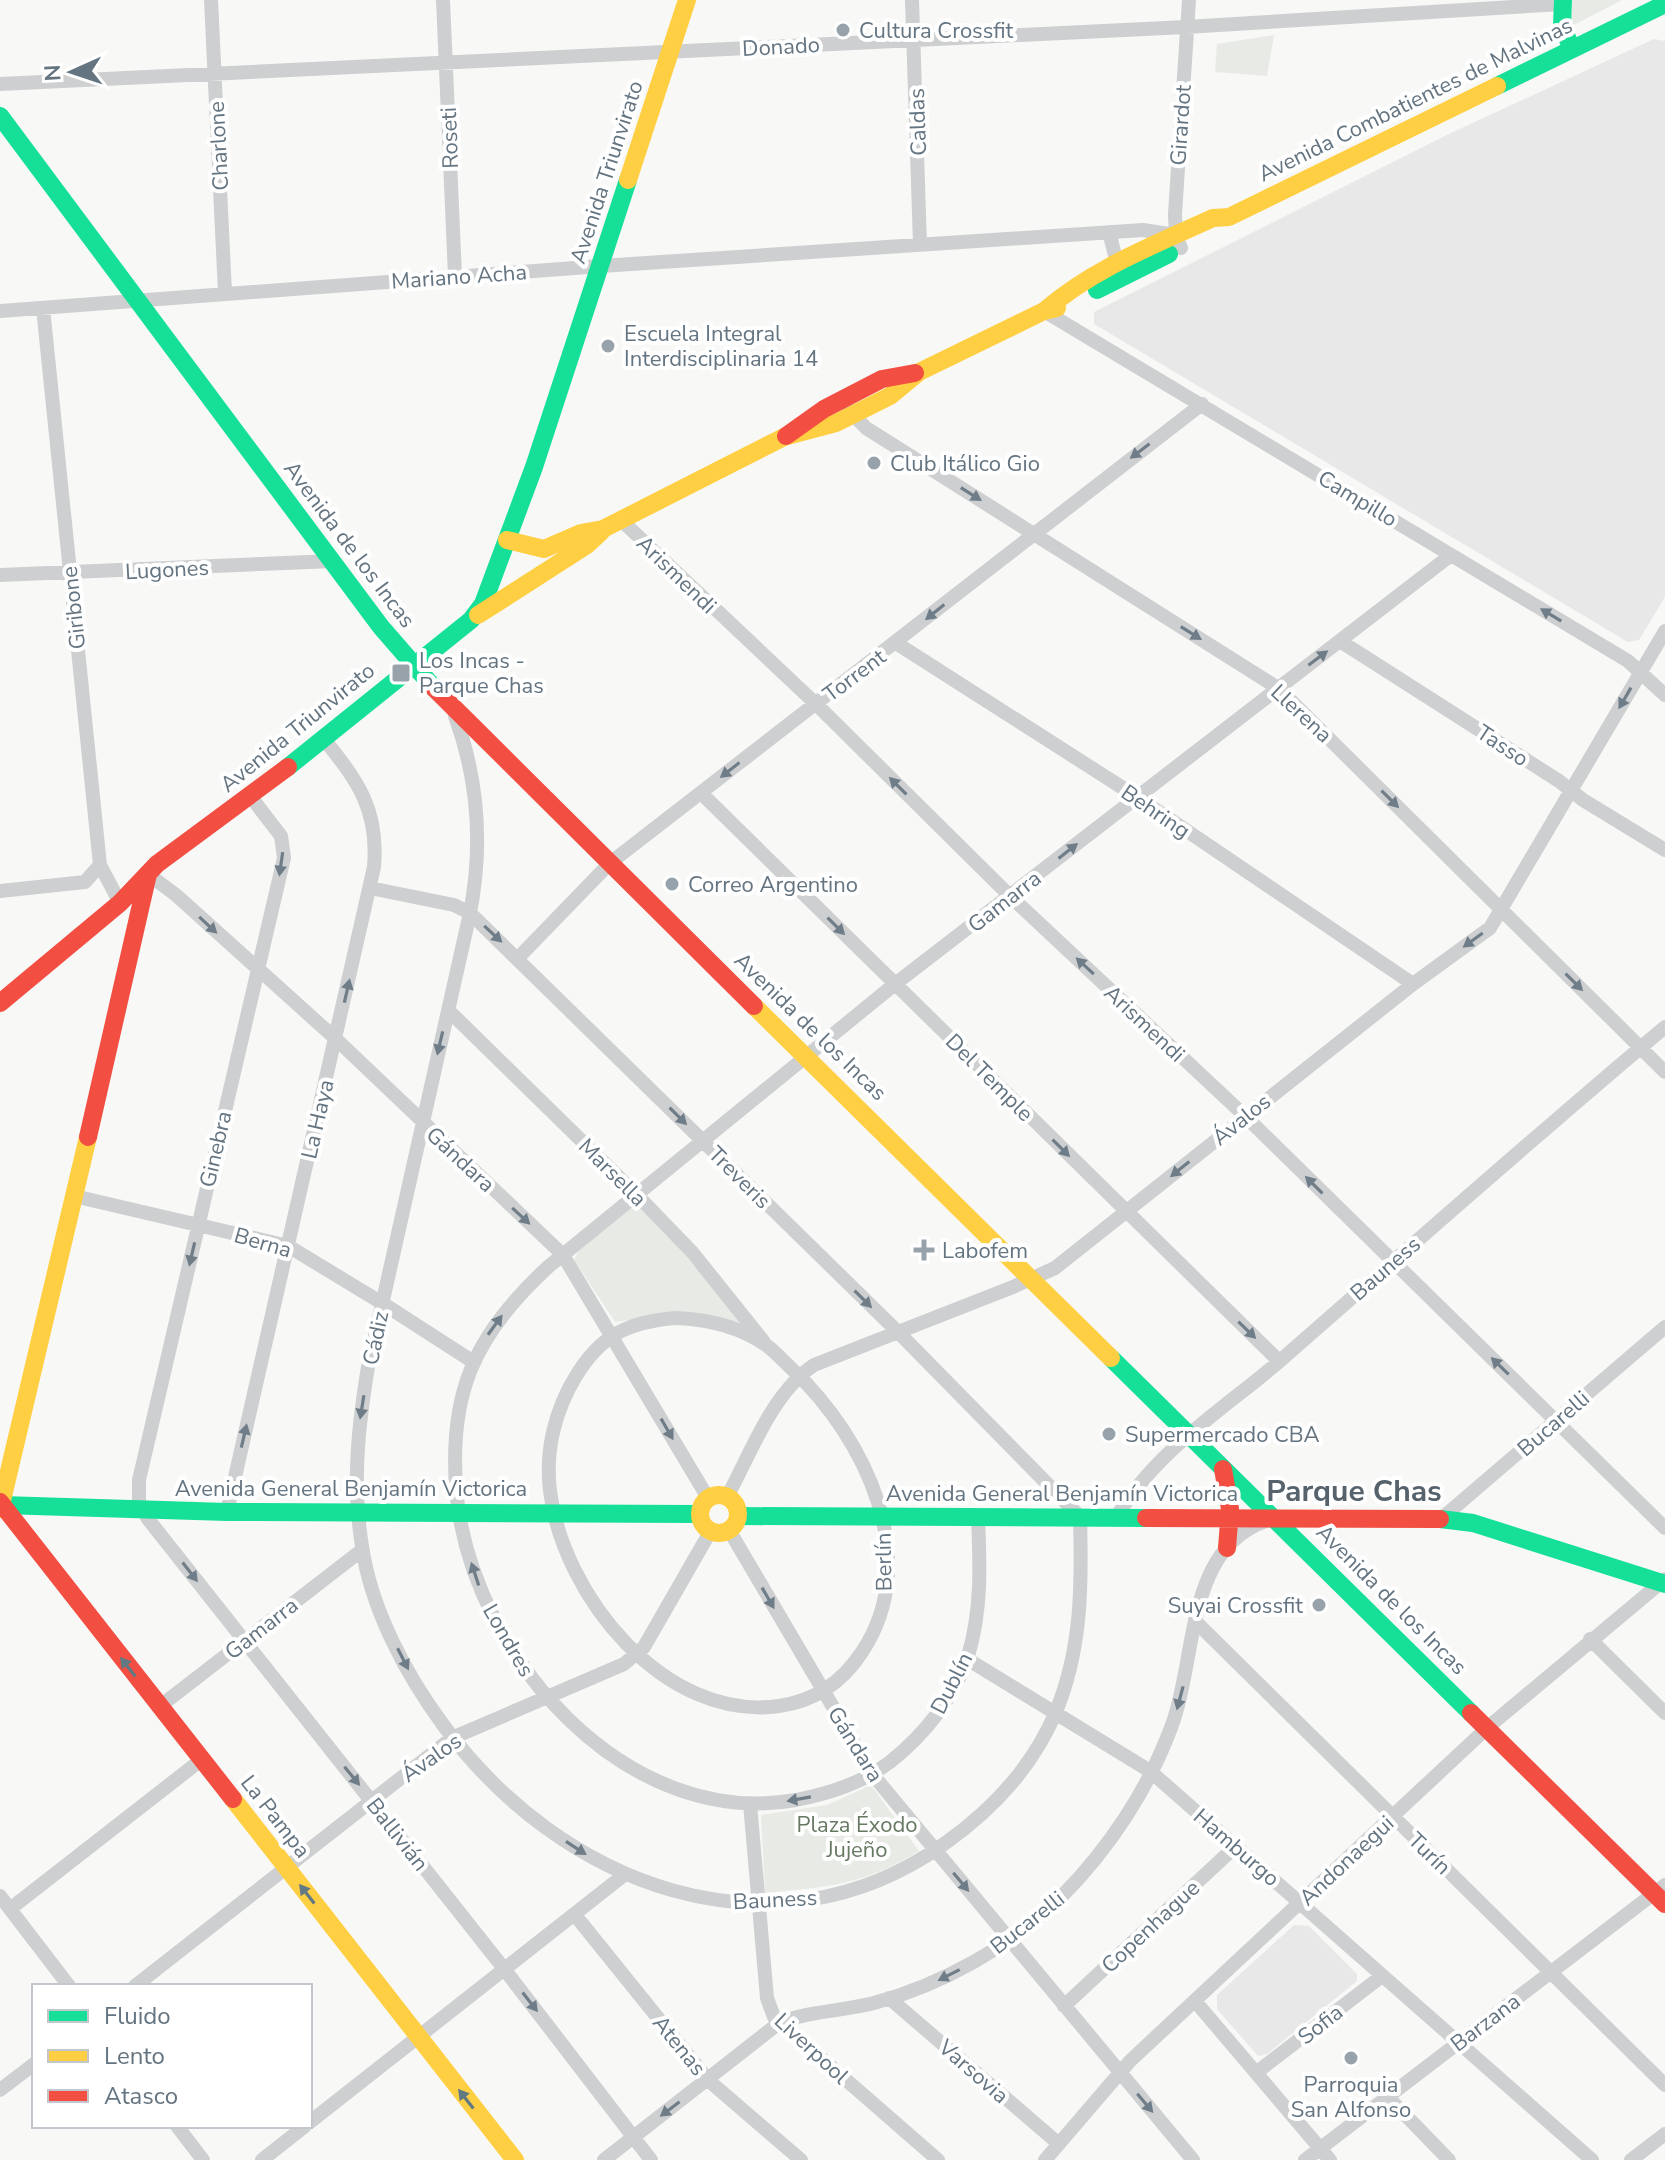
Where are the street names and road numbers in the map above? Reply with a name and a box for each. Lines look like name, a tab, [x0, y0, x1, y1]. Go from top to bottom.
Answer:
street label: Avenida Combatientes de Malvinas	[1253, 11, 1578, 189]
street label: Donado	[741, 30, 821, 64]
street label: Avenida Triunvirato	[563, 77, 651, 268]
street label: Girardot	[1163, 83, 1199, 166]
street label: Caldas	[902, 88, 934, 156]
street label: Charlone	[202, 100, 236, 192]
street label: Roseti	[434, 107, 466, 169]
street label: Mariano Acha	[390, 257, 528, 297]
street label: Avenida de los Incas	[277, 455, 422, 634]
street label: Campillo	[1312, 463, 1403, 534]
street label: Arismendi	[630, 529, 723, 620]
street label: Lugones	[124, 553, 210, 587]
street label: Giribone	[55, 565, 93, 651]
street label: Torrent	[817, 642, 892, 709]
street label: Avenida Triunvirato	[214, 656, 381, 800]
street label: Llerena	[1264, 678, 1338, 750]
street label: Tasso	[1471, 718, 1534, 774]
street label: Behring	[1115, 778, 1196, 846]
street label: Gamarra	[962, 864, 1048, 940]
street label: Avenida de los Incas	[727, 946, 893, 1108]
street label: Arismendi	[1097, 978, 1191, 1069]
street label: Del Temple	[939, 1027, 1040, 1128]
street label: La Haya	[294, 1077, 342, 1162]
street label: Ávalos	[1206, 1087, 1277, 1153]
street label: Ginebra	[193, 1108, 239, 1190]
street label: Gándara	[419, 1120, 501, 1199]
street label: Marsella	[572, 1132, 653, 1213]
street label: Treveris	[701, 1140, 777, 1216]
street label: Berna	[230, 1220, 295, 1265]
street label: Bauness	[1344, 1230, 1427, 1308]
street label: Cádiz	[356, 1309, 396, 1368]
street label: Bucarelli	[1511, 1384, 1596, 1463]
street label: Avenida General Benjamín Victorica	[175, 1474, 527, 1504]
street label: Avenida General Benjamín Victorica	[886, 1479, 1238, 1509]
street label: Avenida de los Incas	[1309, 1518, 1473, 1682]
street label: Berlín	[868, 1532, 900, 1592]
street label: Gamarra	[219, 1591, 305, 1667]
street label: Londres	[475, 1599, 541, 1682]
street label: Dublín	[924, 1647, 980, 1719]
street label: Gándara	[820, 1701, 890, 1788]
street label: Ávalos	[395, 1726, 468, 1789]
street label: La Pampa	[233, 1769, 317, 1864]
street label: Ballivián	[359, 1792, 435, 1877]
street label: Hamburgo	[1187, 1802, 1286, 1894]
street label: Andonaegui	[1293, 1809, 1401, 1913]
street label: Turín	[1401, 1826, 1458, 1882]
street label: Copenhague	[1095, 1873, 1206, 1980]
street label: Bauness	[732, 1883, 818, 1917]
street label: Bucarelli	[984, 1884, 1071, 1961]
street label: Barzana	[1444, 1987, 1527, 2059]
street label: Sofia	[1292, 1998, 1349, 2052]
street label: Liverpool	[768, 2007, 855, 2091]
street label: Atenas	[646, 2009, 713, 2082]
street label: Varsovia	[931, 2032, 1015, 2111]

